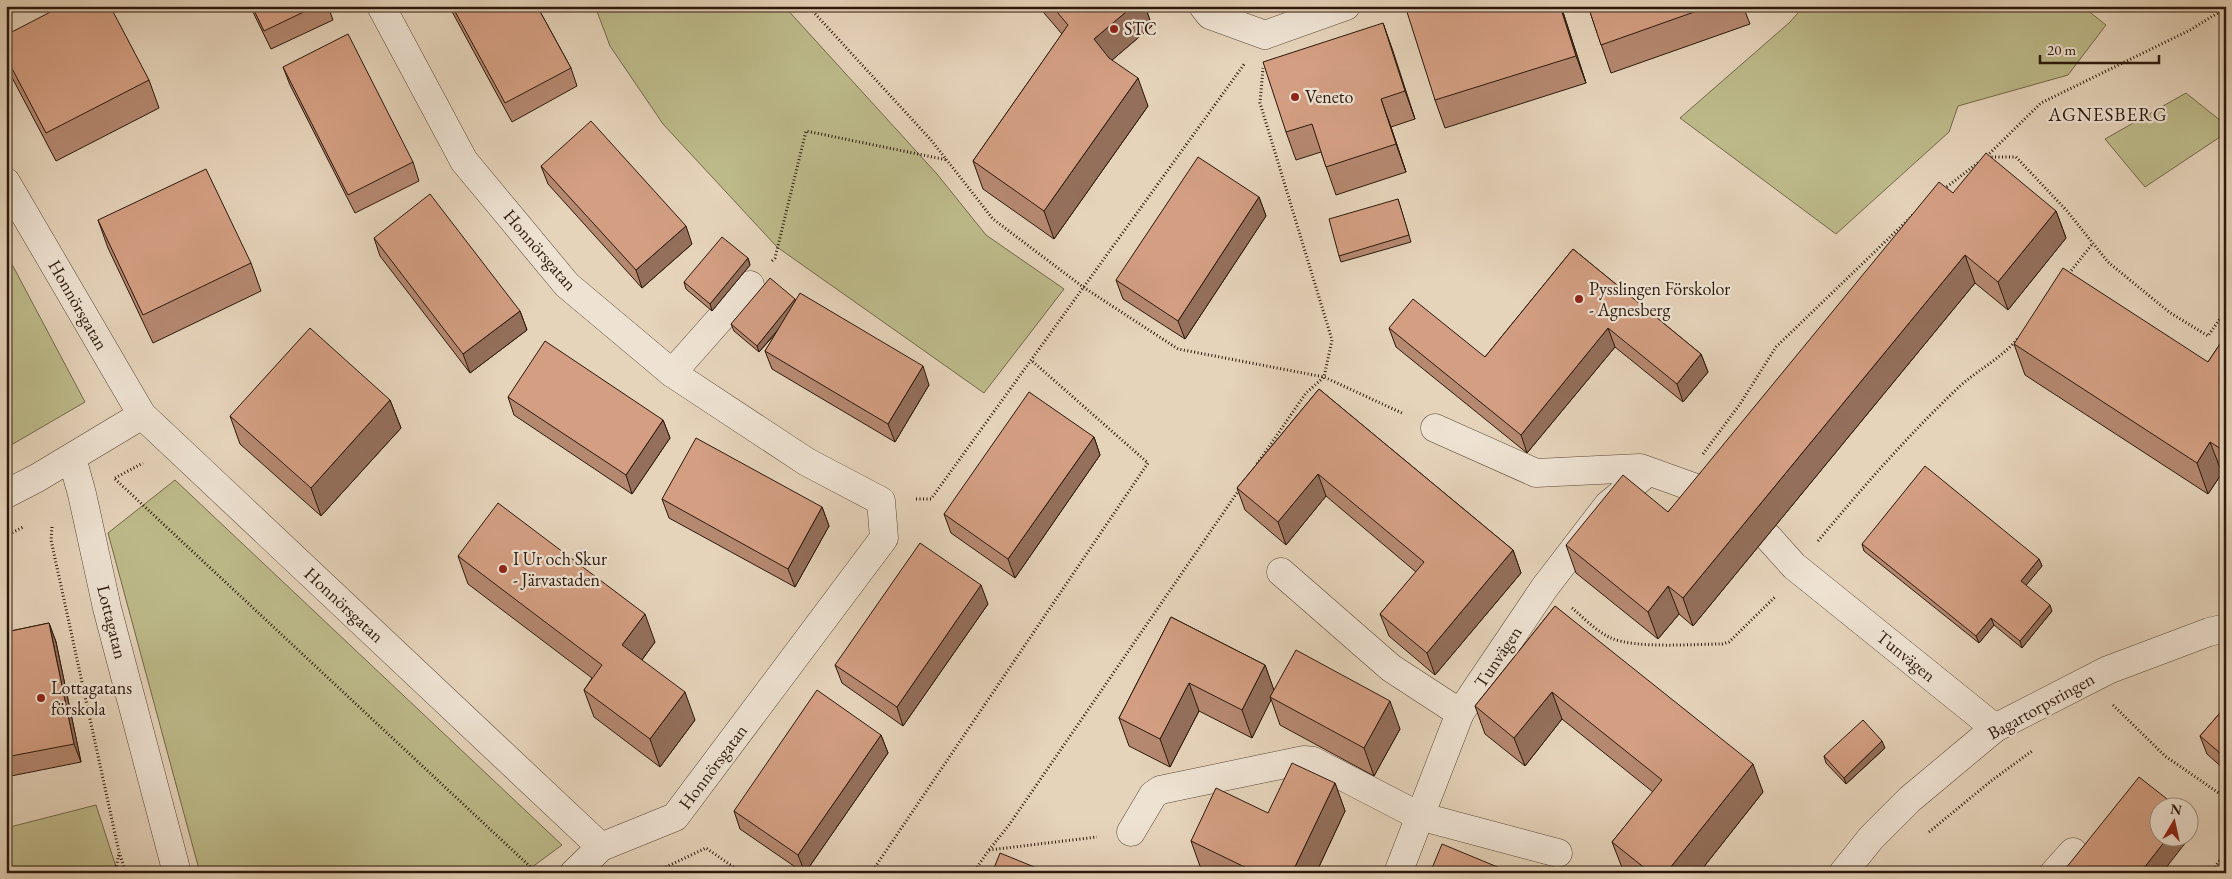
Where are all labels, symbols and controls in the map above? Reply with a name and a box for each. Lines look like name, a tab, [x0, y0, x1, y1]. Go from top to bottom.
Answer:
place label: STC	[1124, 17, 1157, 40]
marker: STC	[1108, 23, 1120, 35]
scale bar	[2040, 32, 2158, 64]
text: 20 m	[2047, 40, 2076, 59]
place label: Veneto	[1305, 85, 1353, 108]
marker: Veneto	[1289, 91, 1301, 103]
district label: AGNESBERG	[2047, 102, 2168, 127]
street label: Honnörsgatan	[499, 204, 582, 296]
street label: Honnörsgatan	[43, 255, 114, 354]
place label: Pysslingen Förskolor - Agnesberg	[1589, 277, 1730, 321]
marker: Pysslingen Förskolor - Agnesberg	[1573, 293, 1585, 305]
place label: I Ur och Skur - Järvastaden	[513, 547, 607, 591]
street label: Honnörsgatan	[300, 562, 389, 648]
marker: I Ur och Skur - Järvastaden	[497, 563, 509, 575]
street label: Lottagatan	[92, 583, 133, 662]
street label: Tunvägen	[1469, 621, 1527, 692]
street label: Tunvägen	[1872, 625, 1941, 687]
street label: Bagartorpsringen	[1983, 666, 2099, 744]
place label: Lottagatans förskola	[51, 676, 132, 720]
marker: Lottagatans förskola	[35, 692, 47, 704]
street label: Honnörsgatan	[673, 719, 752, 814]
north arrow	[2150, 796, 2200, 846]
text: N	[2169, 799, 2184, 819]

